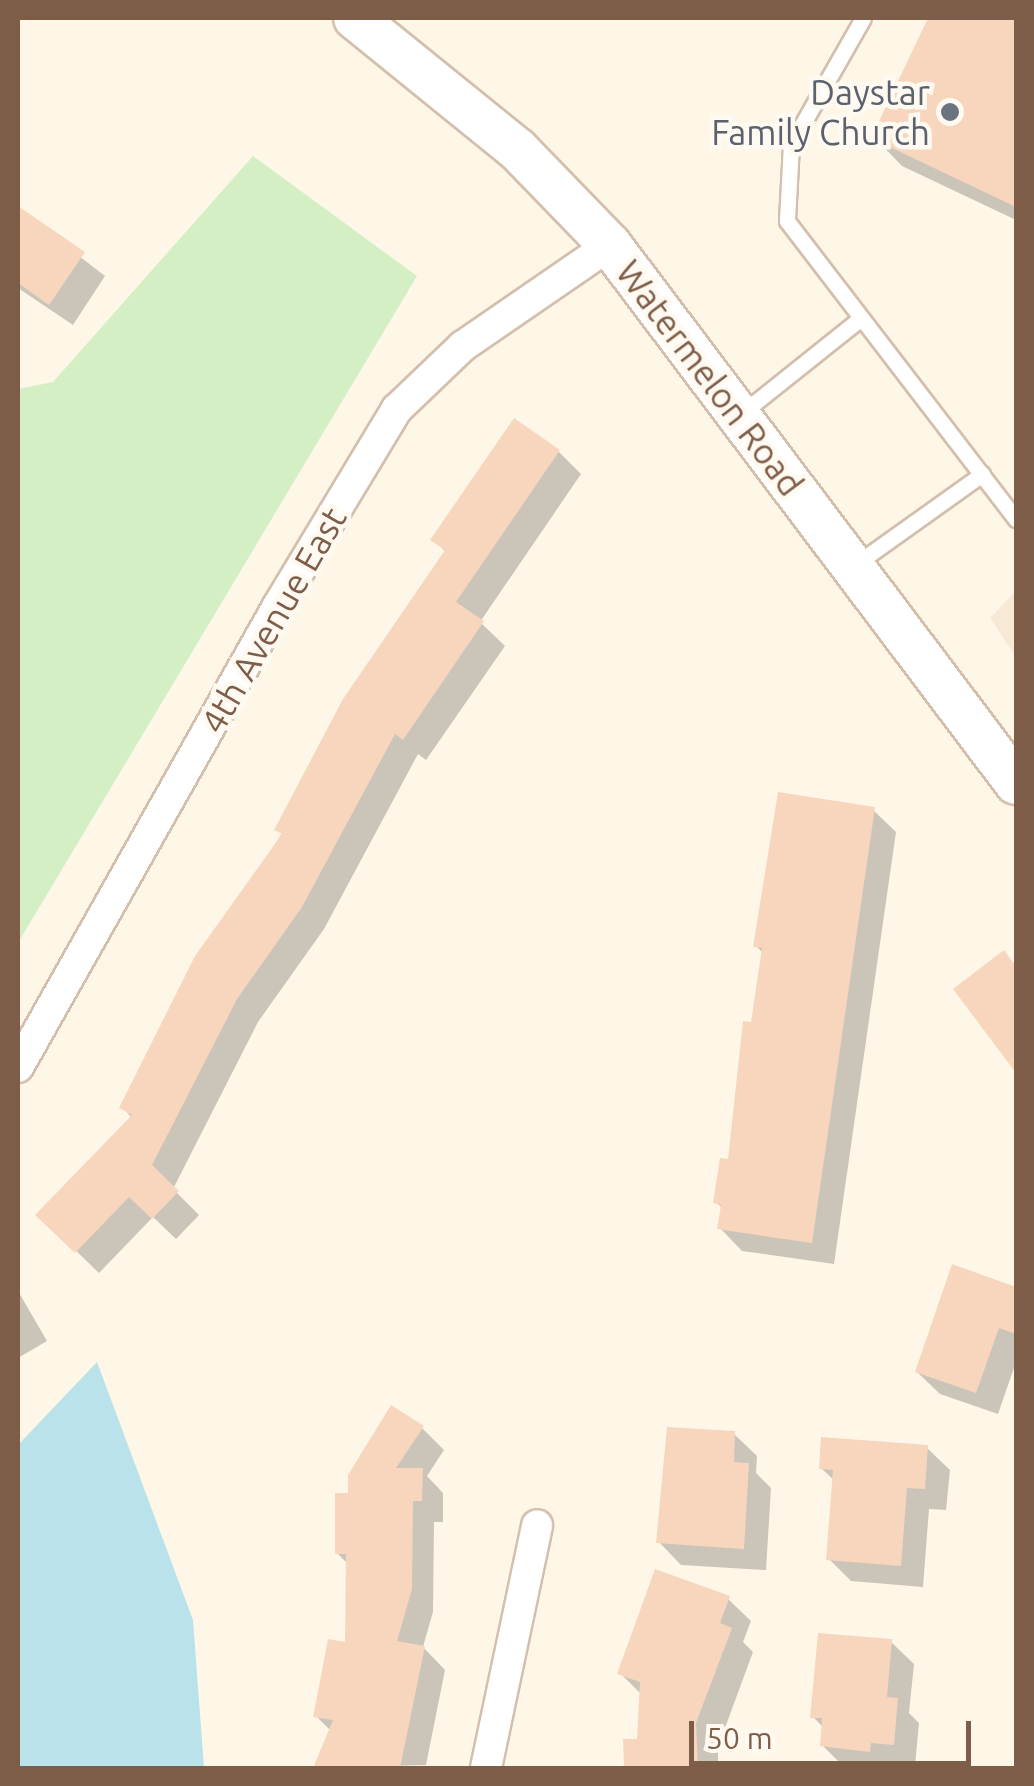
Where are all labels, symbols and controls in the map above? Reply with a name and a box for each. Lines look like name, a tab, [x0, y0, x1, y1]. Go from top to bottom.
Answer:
place label: Daystar Family Church	[711, 71, 930, 153]
marker: Daystar Family Church	[939, 101, 961, 123]
street label: Watermelon Road	[608, 252, 812, 504]
street label: 4th Avenue East	[191, 500, 355, 740]
scale bar	[694, 1701, 976, 1763]
text: 50 m	[706, 1721, 773, 1755]

